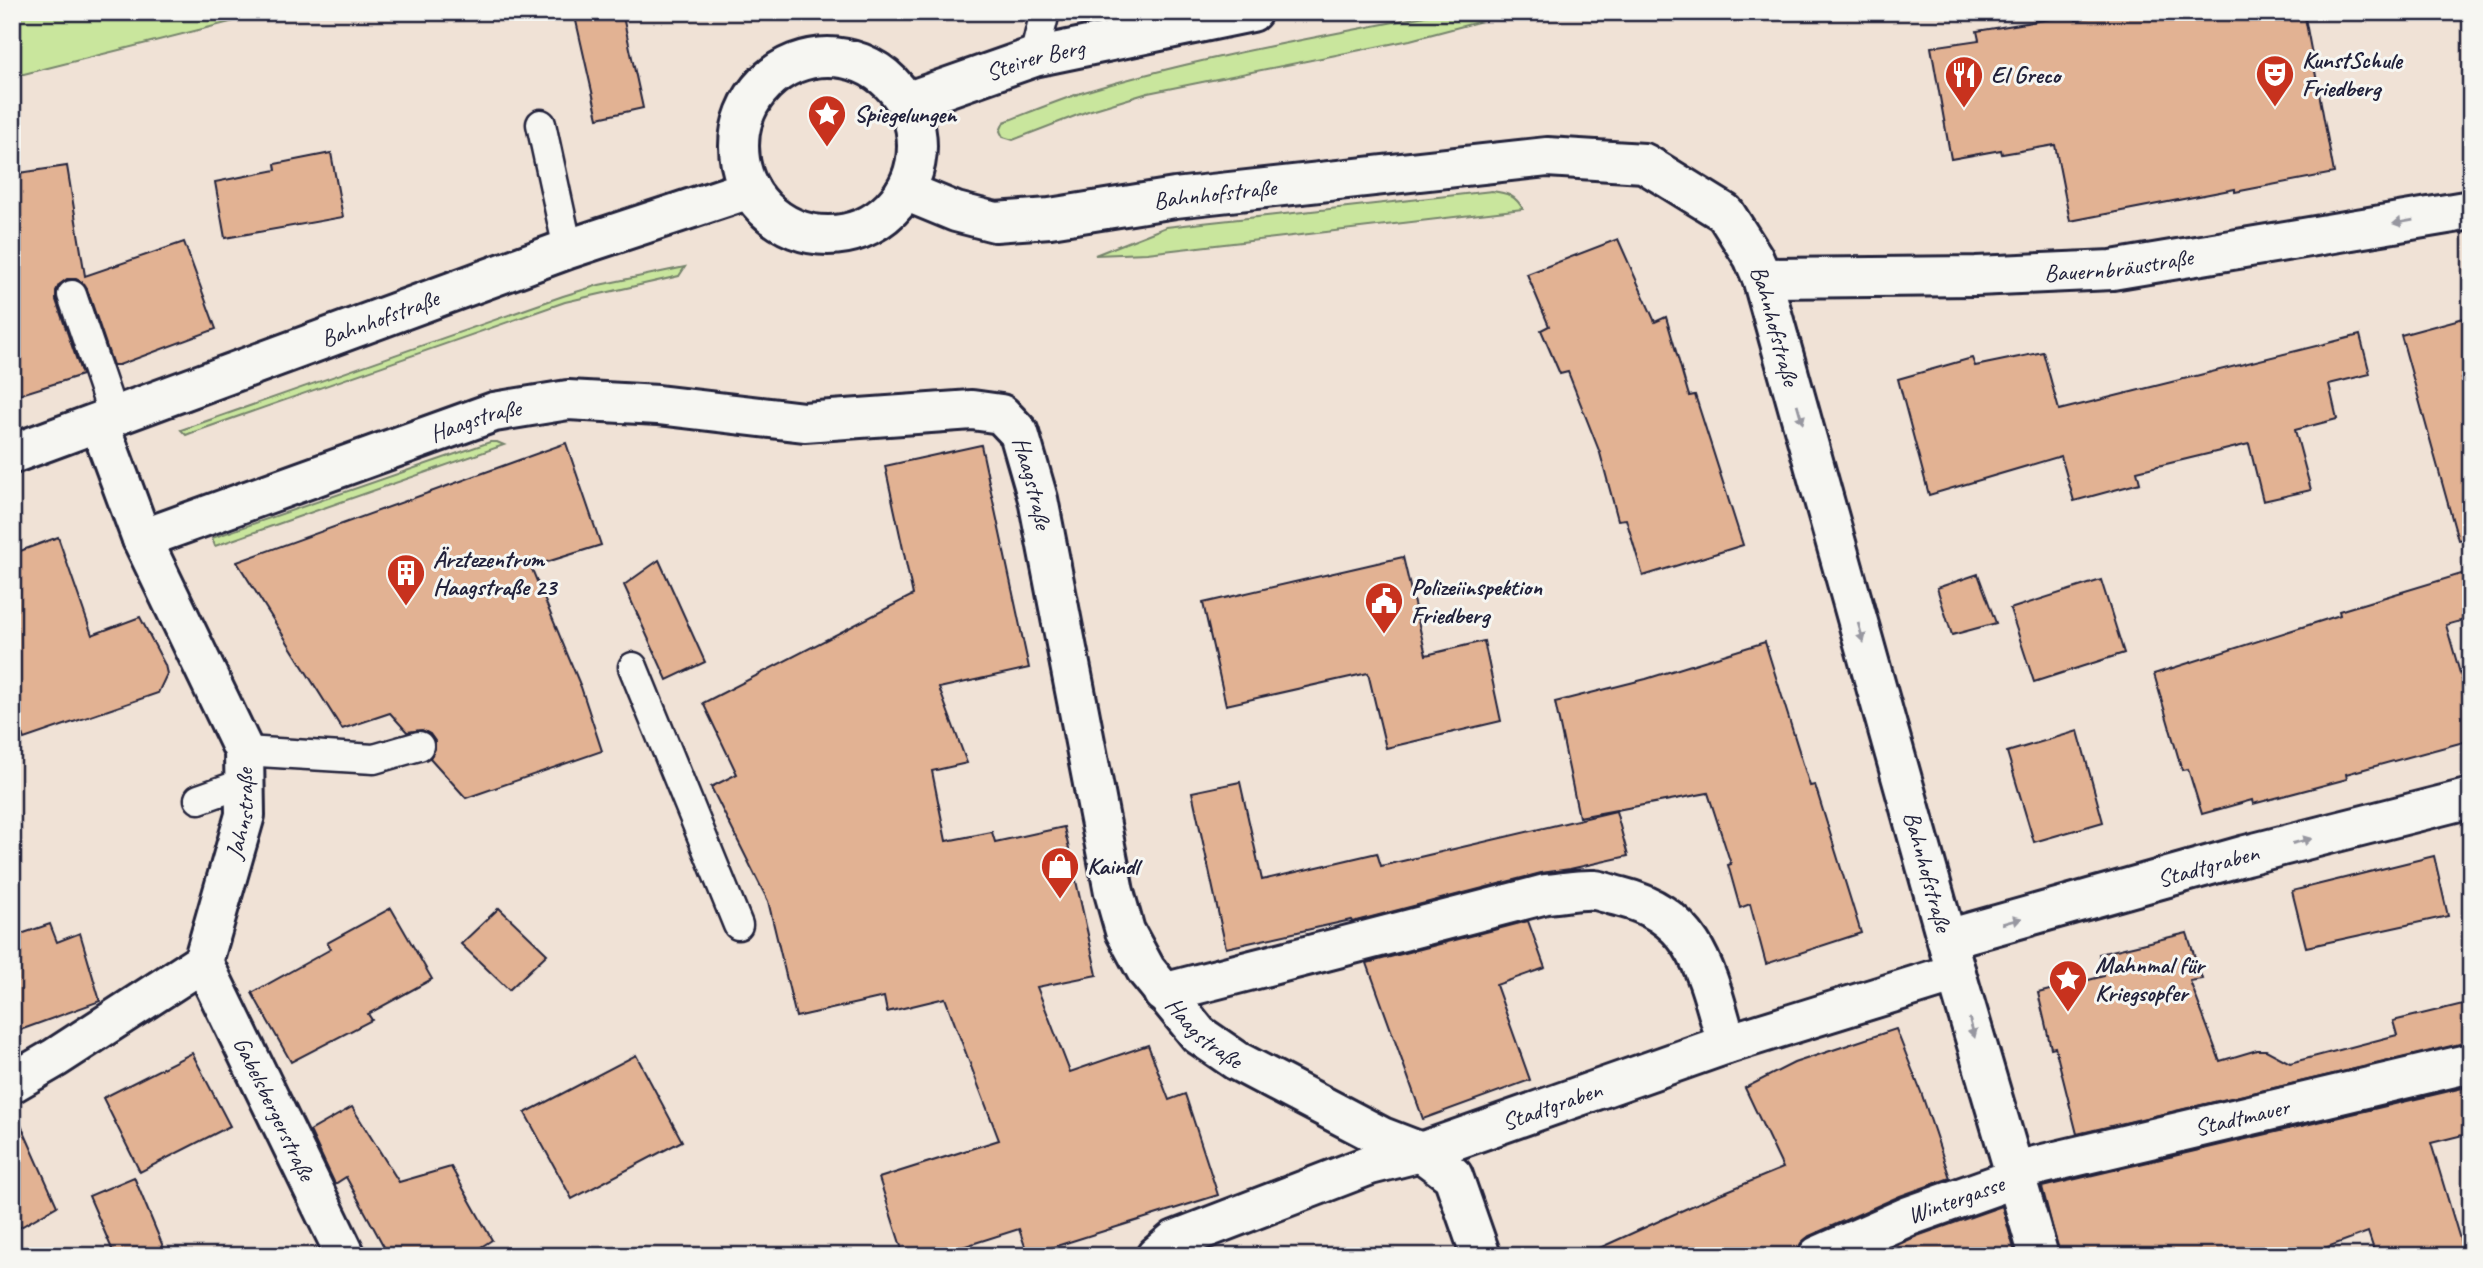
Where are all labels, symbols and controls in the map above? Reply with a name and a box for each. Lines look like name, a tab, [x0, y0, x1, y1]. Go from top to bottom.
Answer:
street label: Steirer Berg	[982, 32, 1089, 88]
place label: KunstSchule Friedberg	[2302, 45, 2404, 103]
theatre icon: KunstSchule Friedberg	[2254, 53, 2296, 108]
restaurant icon: El Greco	[1943, 54, 1985, 109]
place label: El Greco	[1991, 60, 2063, 90]
place icon: Spiegelungen	[806, 93, 848, 148]
place label: Spiegelungen	[854, 99, 958, 129]
street label: Bahnhofstraße	[1151, 172, 1280, 216]
one-way arrow	[2392, 217, 2414, 228]
street label: Bauernbräustraße	[2044, 241, 2197, 288]
street label: Bahnhofstraße	[1743, 261, 1807, 391]
street label: Bahnhofstraße	[317, 282, 445, 354]
street label: Haagstraße	[426, 393, 525, 449]
one-way arrow	[1795, 403, 1806, 425]
street label: Haagstraße	[1006, 433, 1059, 534]
place label: Ärztezentrum Haagstraße 23	[433, 544, 558, 602]
building icon: Ärztezentrum Haagstraße 23	[385, 552, 427, 607]
place label: Polizeiinspektion Friedberg	[1411, 572, 1543, 630]
public building icon: Polizeiinspektion Friedberg	[1363, 580, 1405, 635]
one-way arrow	[1857, 623, 1867, 644]
street label: Jahnstraße	[218, 766, 261, 863]
street label: Bahnhofstraße	[1897, 808, 1959, 937]
one-way arrow	[2291, 835, 2313, 846]
street label: Stadtgraben	[2154, 837, 2263, 894]
shop icon: Kaindl	[1039, 845, 1081, 900]
place label: Kaindl	[1087, 851, 1143, 881]
one-way arrow	[2002, 915, 2023, 925]
place label: Mahnmal für Kriegsopfer	[2095, 950, 2206, 1008]
place icon: Mahnmal für Kriegsopfer	[2047, 958, 2089, 1013]
street label: Haagstraße	[1159, 991, 1250, 1076]
one-way arrow	[1967, 1017, 1978, 1039]
street label: Gabelsbergerstraße	[227, 1032, 323, 1187]
street label: Stadtgraben	[1498, 1074, 1607, 1137]
street label: Stadtmauer	[2191, 1091, 2294, 1143]
street label: Wintergasse	[1903, 1168, 2010, 1230]

